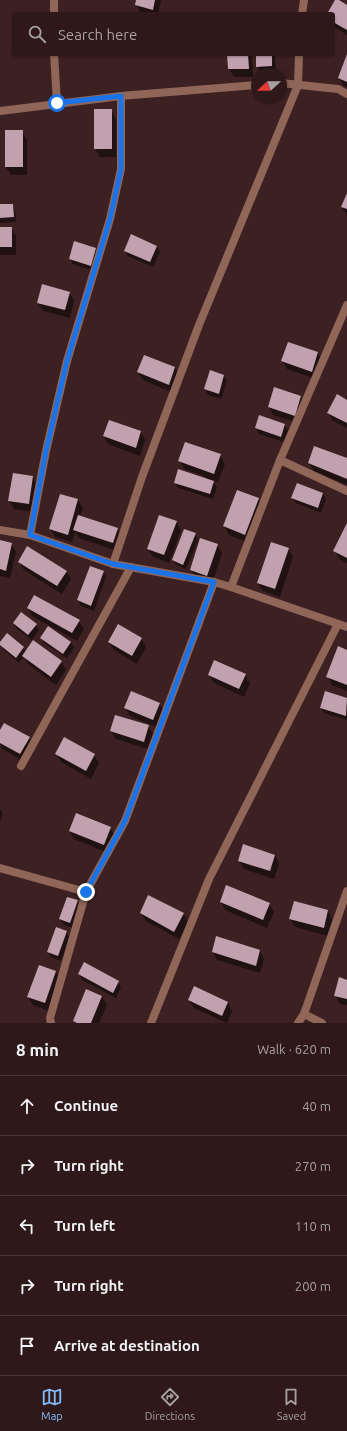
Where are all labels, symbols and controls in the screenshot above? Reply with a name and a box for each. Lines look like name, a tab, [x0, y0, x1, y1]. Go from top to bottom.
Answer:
search box	[12, 12, 335, 56]
icon: search	[26, 23, 48, 45]
text: Search here	[58, 26, 137, 43]
north arrow	[251, 68, 287, 104]
route start	[48, 94, 66, 112]
route end	[77, 883, 95, 901]
text: 8 min	[16, 1040, 59, 1059]
text: Walk · 620 m	[257, 1042, 331, 1056]
icon: ahead	[16, 1095, 38, 1117]
text: Continue	[54, 1097, 118, 1114]
text: 40 m	[302, 1099, 331, 1113]
icon: right	[16, 1155, 38, 1177]
text: Turn right	[54, 1157, 124, 1174]
text: 270 m	[295, 1159, 331, 1173]
icon: left	[16, 1215, 38, 1237]
text: Turn left	[54, 1217, 115, 1234]
text: 110 m	[295, 1219, 331, 1233]
icon: right	[16, 1275, 38, 1297]
text: Turn right	[54, 1277, 124, 1294]
text: 200 m	[295, 1279, 331, 1293]
icon: arrive	[16, 1335, 38, 1357]
text: Arrive at destination	[54, 1337, 200, 1354]
tab: Map	[41, 1386, 63, 1422]
tab: Directions	[145, 1386, 195, 1422]
tab: Saved	[277, 1386, 306, 1422]

